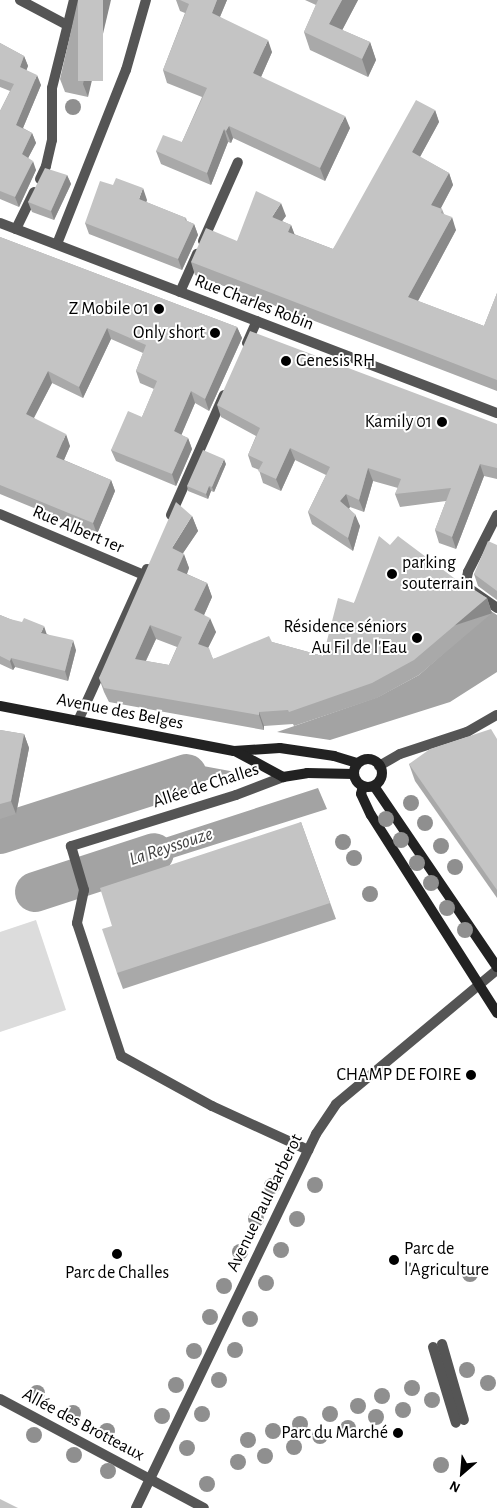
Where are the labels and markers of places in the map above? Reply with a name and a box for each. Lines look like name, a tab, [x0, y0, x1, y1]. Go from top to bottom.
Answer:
place label: Z Mobile 01	[69, 298, 149, 320]
marker: Z Mobile 01	[153, 303, 165, 315]
place label: Only short	[133, 322, 205, 344]
marker: Only short	[209, 327, 221, 339]
place label: Genesis RH	[296, 350, 375, 372]
marker: Genesis RH	[280, 355, 292, 367]
place label: Kamily 01	[365, 411, 432, 433]
marker: Kamily 01	[436, 416, 448, 428]
place label: parking souterrain	[402, 553, 474, 596]
marker: parking souterrain	[386, 568, 398, 580]
place label: Résidence séniors Au Fil de l'Eau	[284, 617, 407, 660]
marker: Résidence séniors Au Fil de l'Eau	[411, 632, 423, 644]
place label: CHAMP DE FOIRE	[336, 1064, 461, 1086]
marker: CHAMP DE FOIRE	[465, 1069, 477, 1081]
place label: Parc de l'Agriculture	[404, 1239, 489, 1282]
marker: Parc de Challes	[111, 1248, 123, 1260]
marker: Parc de l'Agriculture	[388, 1254, 400, 1266]
place label: Parc de Challes	[65, 1262, 169, 1284]
place label: Parc du Marché	[281, 1422, 388, 1444]
marker: Parc du Marché	[392, 1427, 404, 1439]

